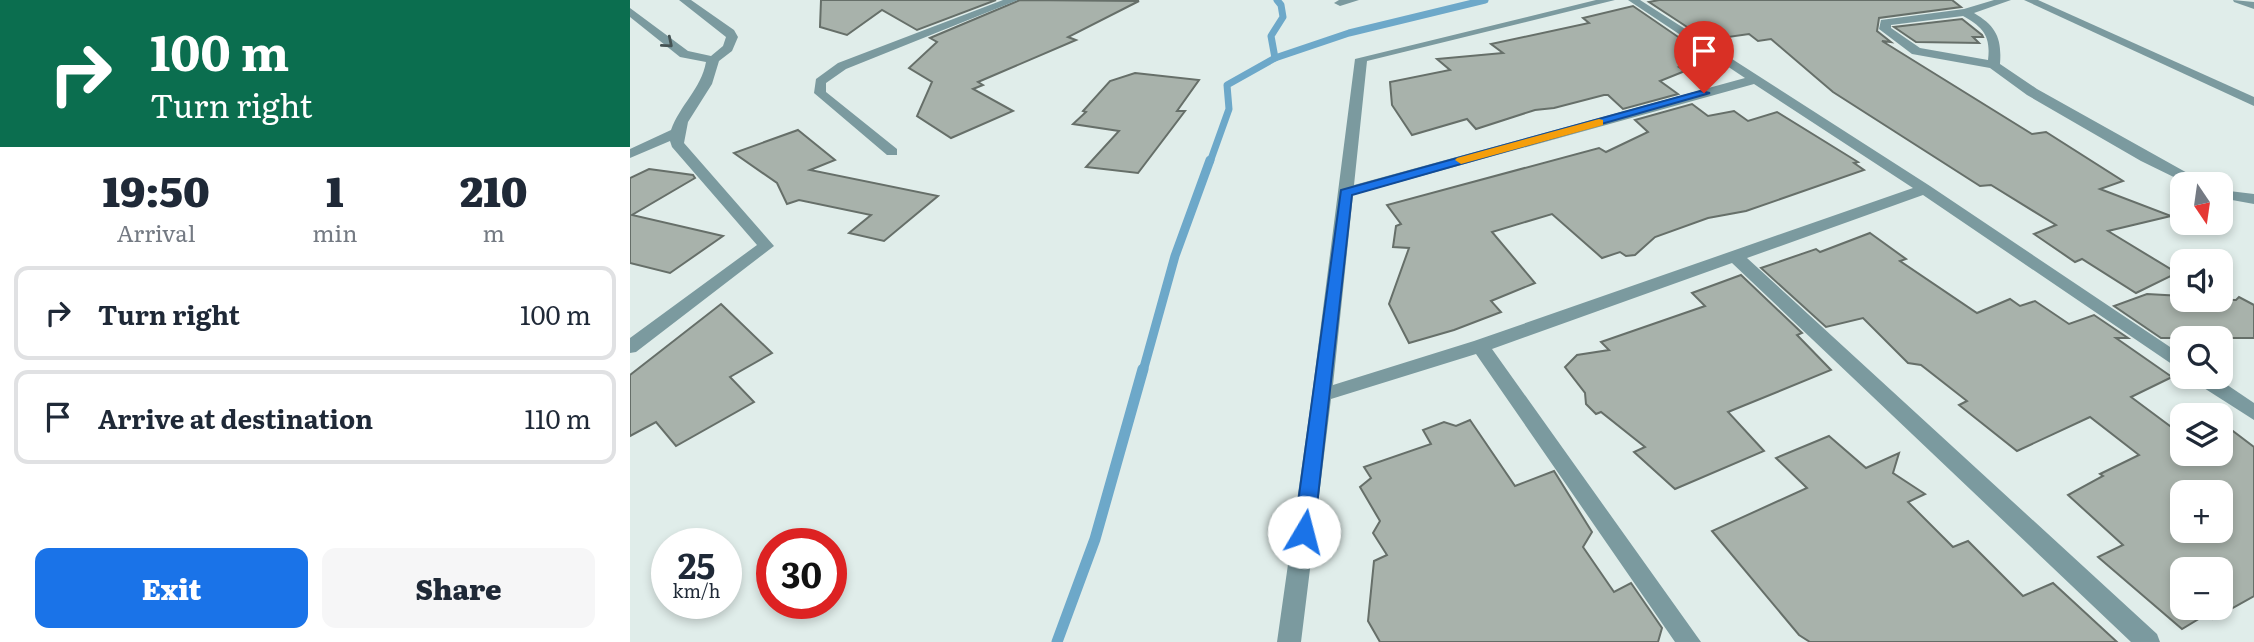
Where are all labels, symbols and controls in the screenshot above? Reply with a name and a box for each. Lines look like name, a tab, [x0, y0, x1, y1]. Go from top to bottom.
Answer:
text: 100 m	[150, 13, 289, 86]
pin	[1674, 21, 1734, 93]
icon: right	[35, 28, 126, 119]
icon: arrive	[1685, 32, 1723, 70]
one-way arrow	[660, 35, 673, 47]
text: Turn right	[150, 80, 312, 128]
text: 19:50	[102, 158, 210, 220]
text: 1	[326, 158, 344, 220]
text: 210	[460, 158, 528, 220]
north arrow	[2170, 172, 2233, 234]
map controls	[2170, 172, 2233, 620]
text: Arrival	[117, 215, 195, 249]
text: min	[312, 215, 357, 249]
text: m	[483, 215, 505, 249]
button: sound	[2170, 249, 2233, 312]
icon: right	[39, 294, 77, 332]
text: Turn right	[98, 294, 240, 333]
text: 100 m	[520, 294, 591, 333]
button: search	[2170, 326, 2233, 389]
icon: arrive	[39, 398, 77, 436]
text: Arrive at destination	[98, 398, 373, 437]
text: 110 m	[524, 398, 591, 437]
button: layers	[2170, 403, 2233, 466]
button: +	[2170, 480, 2233, 543]
position arrow	[1267, 495, 1341, 569]
speed limit sign: 30	[756, 528, 847, 619]
text: 25	[678, 538, 715, 590]
button: Exit	[35, 548, 308, 628]
button: Share	[322, 548, 595, 628]
button: −	[2170, 557, 2233, 620]
text: km/h	[673, 577, 720, 604]

